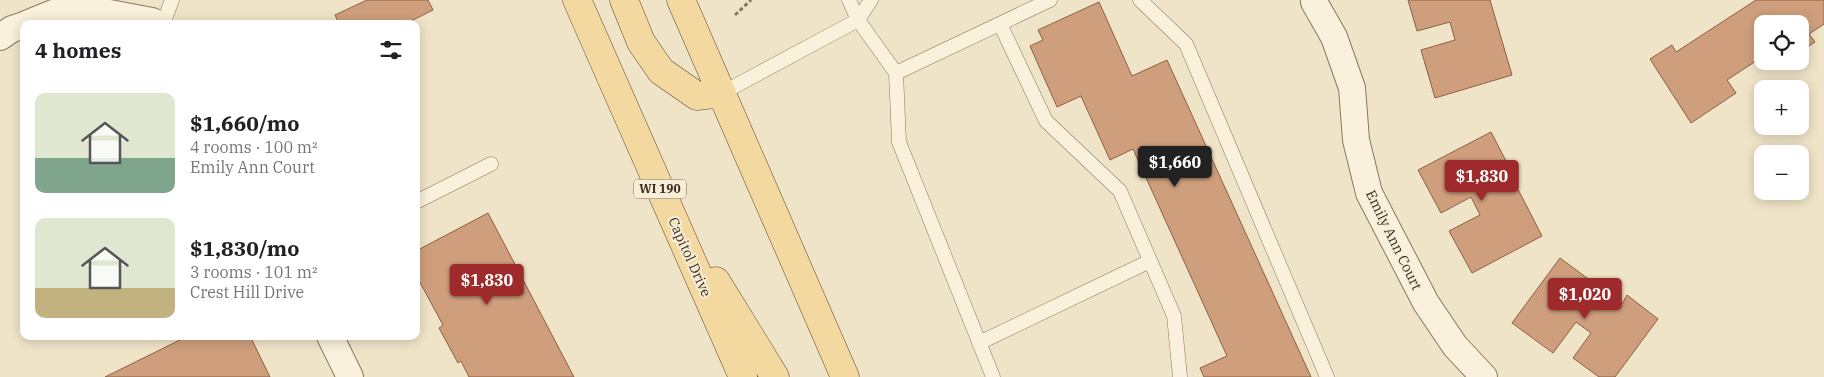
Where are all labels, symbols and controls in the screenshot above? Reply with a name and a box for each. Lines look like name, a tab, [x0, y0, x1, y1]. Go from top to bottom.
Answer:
map controls	[1754, 15, 1809, 200]
button: locate	[1754, 15, 1809, 70]
text: 4 homes	[35, 36, 121, 64]
icon: filters	[377, 36, 405, 64]
button: +	[1754, 80, 1809, 135]
text: $1,660/mo	[190, 109, 299, 137]
icon: home	[75, 113, 135, 173]
text: 4 rooms · 100 m²	[190, 137, 318, 157]
button: −	[1754, 145, 1809, 200]
pin: $1,660	[1134, 146, 1216, 188]
text: $1,660	[1149, 152, 1201, 172]
text: Emily Ann Court	[190, 157, 315, 177]
pin: $1,830	[1441, 160, 1523, 202]
text: $1,830	[1456, 166, 1508, 186]
road number: WI 190	[634, 180, 686, 198]
street label: Emily Ann Court	[1362, 187, 1426, 293]
street label: Capitol Drive	[664, 214, 716, 300]
text: $1,830/mo	[190, 234, 299, 262]
icon: home	[75, 238, 135, 298]
text: 3 rooms · 101 m²	[190, 262, 318, 282]
pin: $1,830	[446, 264, 528, 306]
text: $1,830	[461, 270, 513, 290]
pin: $1,020	[1544, 278, 1626, 320]
text: Crest Hill Drive	[190, 282, 304, 302]
text: $1,020	[1559, 284, 1611, 304]

